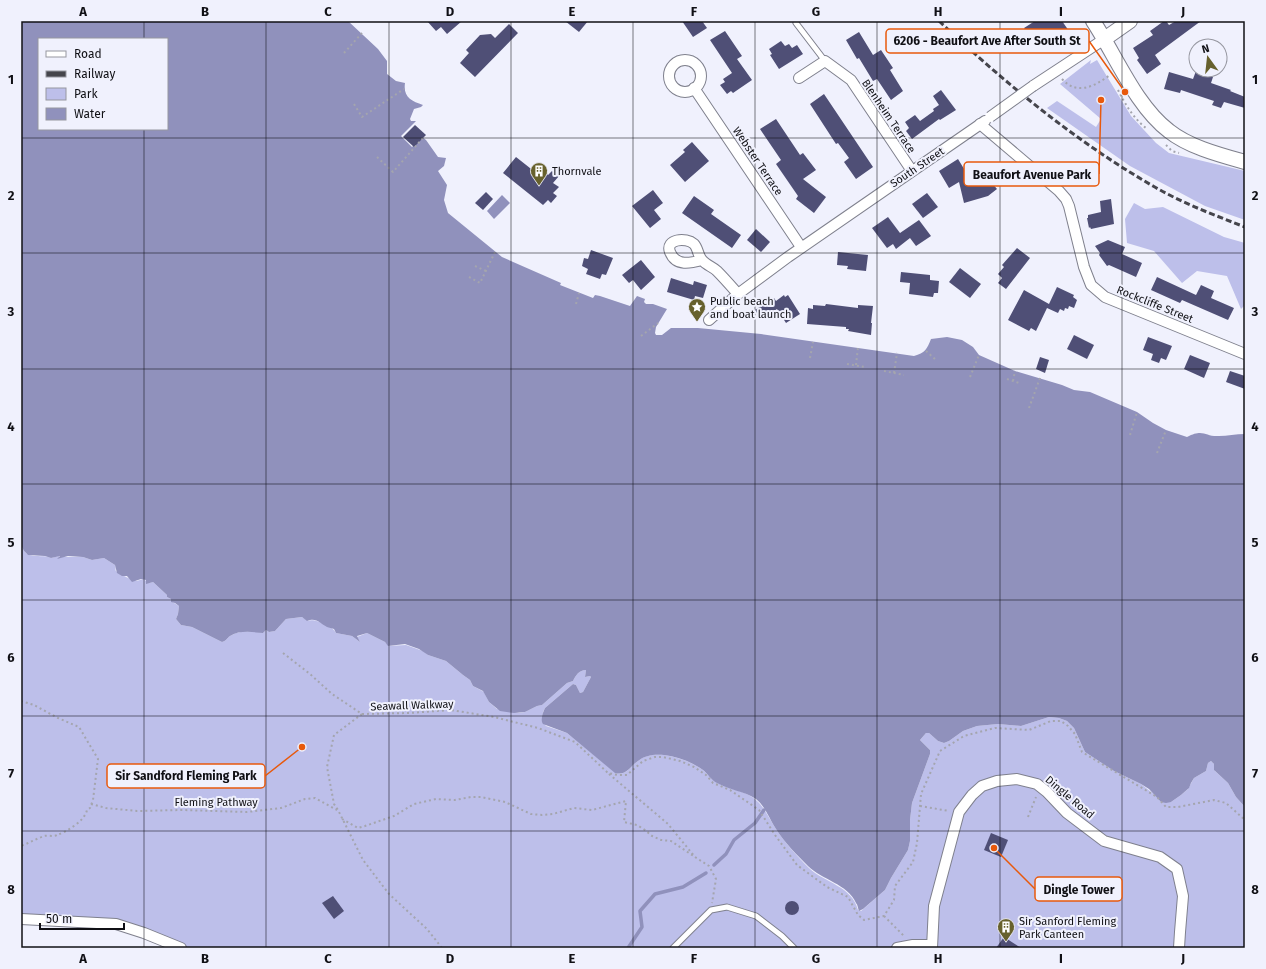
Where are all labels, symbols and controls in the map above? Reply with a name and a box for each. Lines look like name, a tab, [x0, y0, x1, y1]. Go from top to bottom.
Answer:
text: A	[78, 4, 87, 19]
text: B	[201, 4, 209, 19]
text: C	[324, 4, 332, 19]
text: D	[446, 4, 455, 19]
text: E	[569, 4, 576, 19]
text: F	[691, 4, 698, 19]
text: G	[812, 4, 820, 19]
text: H	[934, 4, 942, 19]
text: I	[1059, 4, 1063, 19]
text: J	[1180, 4, 1185, 19]
callout: 6206 - Beaufort Ave After South St	[886, 29, 1089, 53]
text: 6206 - Beaufort Ave After South St	[893, 34, 1081, 48]
legend	[38, 38, 168, 130]
north arrow	[1188, 38, 1228, 78]
text: N	[1200, 42, 1211, 56]
text: Road	[74, 47, 102, 61]
text: Railway	[74, 67, 115, 81]
text: 1	[8, 72, 14, 87]
text: 1	[1252, 72, 1258, 87]
street label: Blenheim Terrace	[859, 77, 918, 156]
text: Park	[74, 87, 98, 101]
text: Water	[74, 107, 106, 121]
street label: Webster Terrace	[730, 125, 785, 198]
street label: South Street	[888, 145, 947, 190]
building icon: Thornvale	[529, 161, 549, 186]
callout: Beaufort Avenue Park	[964, 162, 1099, 186]
place label: Thornvale	[552, 165, 601, 178]
text: Beaufort Avenue Park	[973, 168, 1092, 182]
text: 2	[8, 188, 15, 203]
text: 2	[1252, 188, 1259, 203]
street label: Rockcliffe Street	[1115, 283, 1195, 326]
place label: Public beach and boat launch	[710, 295, 791, 321]
place icon: Public beach and boat launch	[687, 297, 707, 322]
text: 3	[7, 304, 15, 319]
text: 3	[1251, 304, 1259, 319]
text: 4	[7, 419, 15, 434]
text: 4	[1251, 419, 1259, 434]
text: 5	[8, 535, 15, 550]
text: 5	[1252, 535, 1259, 550]
text: 6	[7, 650, 15, 665]
text: 6	[1251, 650, 1259, 665]
street label: Seawall Walkway	[370, 698, 454, 713]
callout: Sir Sandford Fleming Park	[107, 764, 265, 788]
text: 7	[8, 766, 14, 781]
text: 7	[1252, 766, 1258, 781]
text: Sir Sandford Fleming Park	[115, 769, 257, 783]
street label: Dingle Road	[1043, 773, 1097, 822]
street label: Fleming Pathway	[174, 796, 258, 809]
callout: Dingle Tower	[1035, 877, 1122, 901]
text: 8	[7, 882, 15, 897]
text: 8	[1251, 882, 1259, 897]
text: Dingle Tower	[1044, 883, 1115, 897]
scale bar	[40, 905, 124, 931]
text: 50 m	[46, 912, 72, 926]
place label: Sir Sanford Fleming Park Canteen	[1019, 915, 1117, 941]
building icon: Sir Sanford Fleming Park Canteen	[996, 917, 1016, 942]
text: A	[78, 951, 87, 966]
text: B	[201, 951, 209, 966]
text: C	[324, 951, 332, 966]
text: D	[446, 951, 455, 966]
text: E	[569, 951, 576, 966]
text: F	[691, 951, 698, 966]
text: G	[812, 951, 820, 966]
text: H	[934, 951, 942, 966]
text: I	[1059, 951, 1063, 966]
text: J	[1180, 951, 1185, 966]

